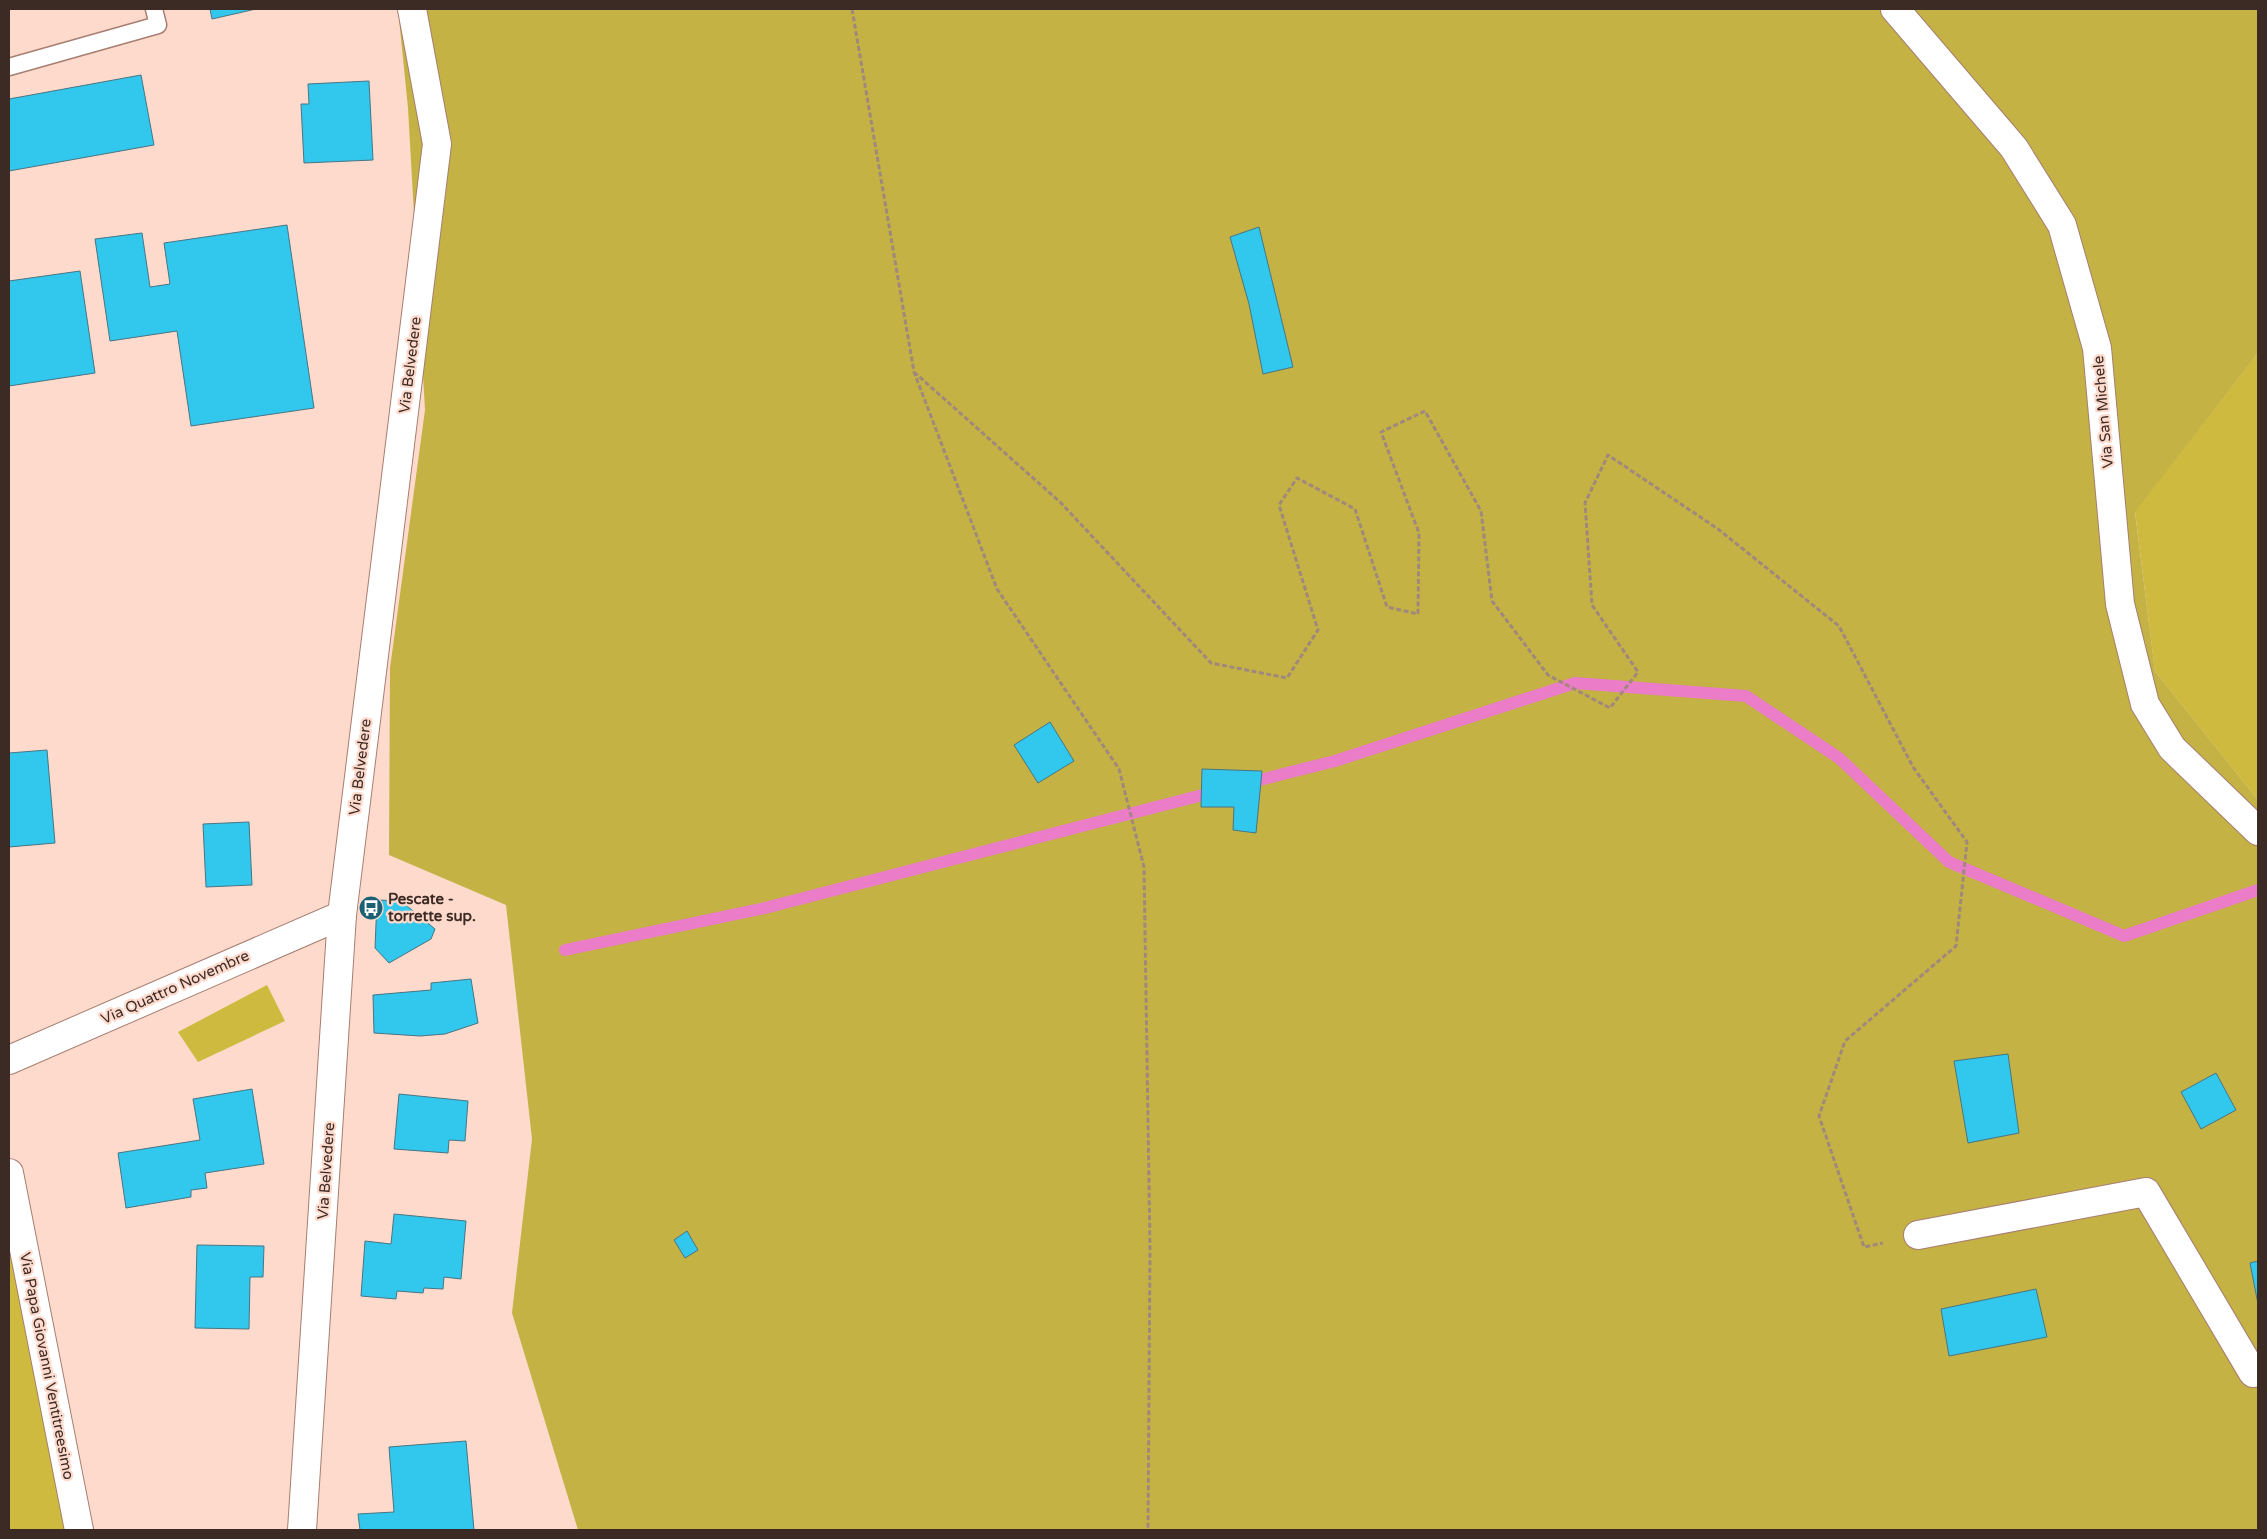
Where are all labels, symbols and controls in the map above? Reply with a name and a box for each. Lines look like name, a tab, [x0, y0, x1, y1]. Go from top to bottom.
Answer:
street label: Via Belvedere	[395, 316, 425, 414]
street label: Via San Michele	[2089, 355, 2117, 469]
street label: Via Belvedere	[345, 718, 375, 816]
place label: Pescate - torrette sup.	[387, 890, 476, 926]
bus stop icon: Pescate - torrette sup.	[358, 895, 384, 921]
street label: Via Quattro Novembre	[98, 946, 252, 1028]
street label: Via Belvedere	[314, 1122, 338, 1220]
street label: Via Papa Giovanni Ventitreesimo	[16, 1251, 78, 1481]

